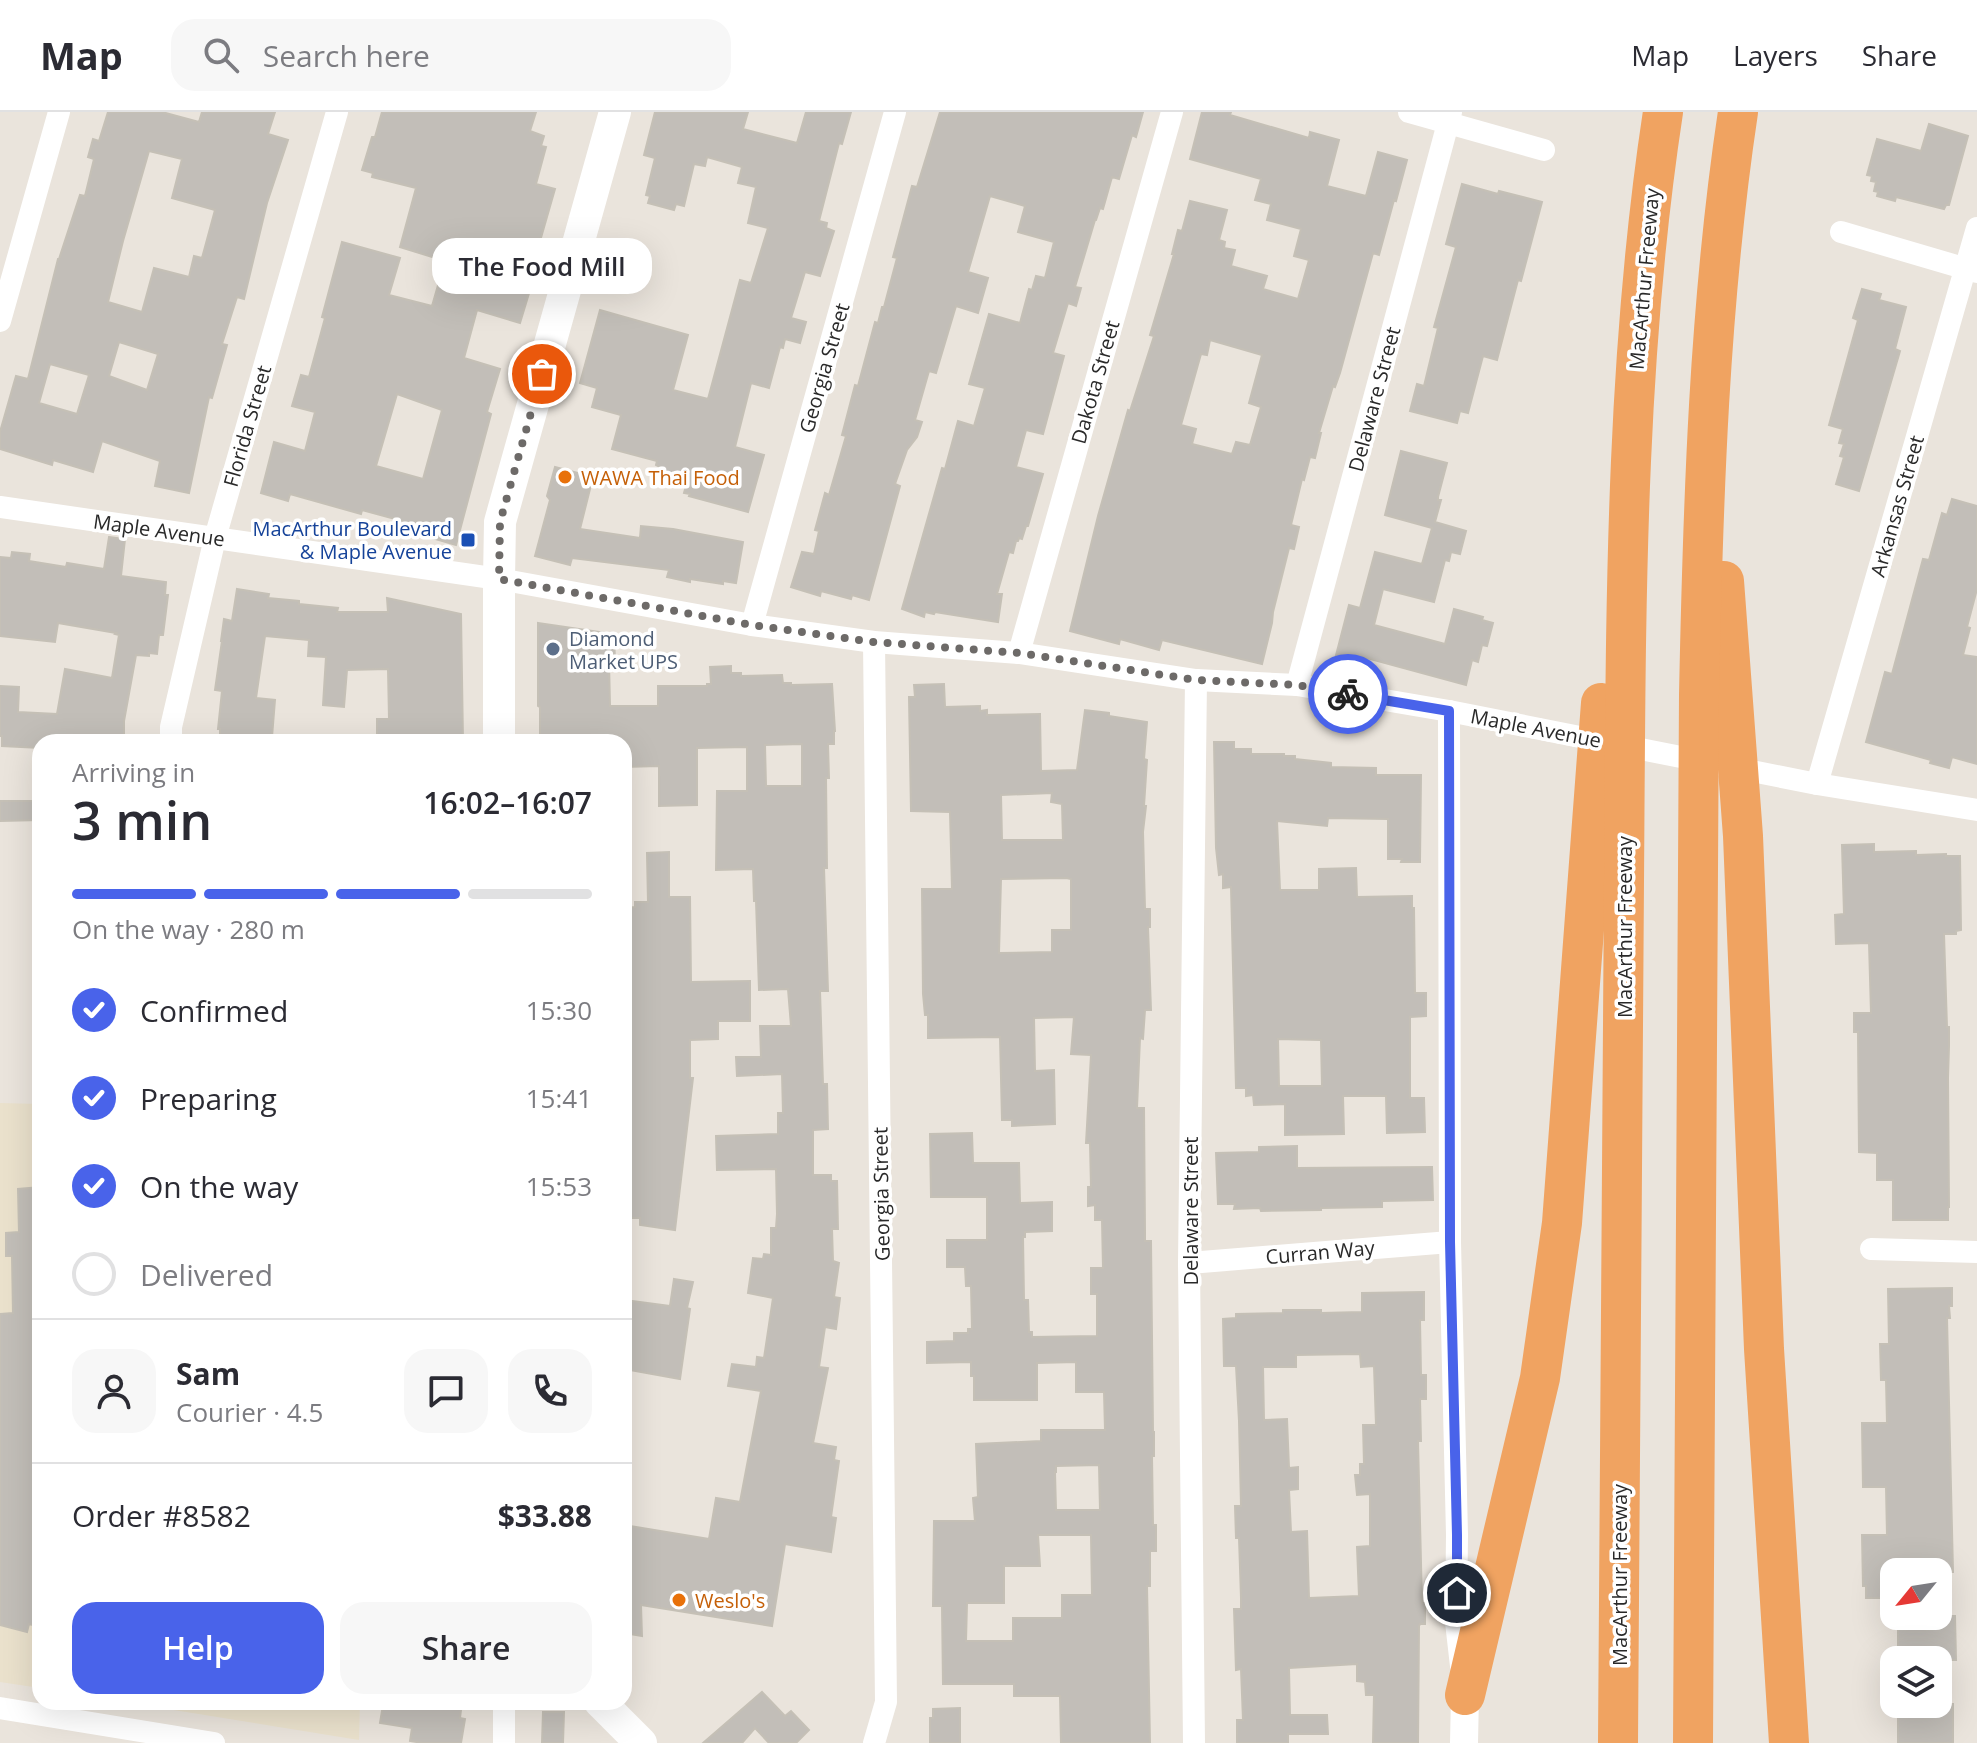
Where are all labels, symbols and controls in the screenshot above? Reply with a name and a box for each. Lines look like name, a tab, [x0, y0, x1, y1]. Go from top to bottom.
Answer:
search box	[171, 19, 731, 91]
text: Map	[40, 29, 123, 81]
icon: search	[199, 33, 243, 77]
text: Search here	[263, 35, 430, 76]
text: Map	[1631, 36, 1689, 74]
text: Layers	[1733, 36, 1818, 74]
text: Share	[1862, 36, 1937, 74]
street label: MacArthur Freeway	[1623, 186, 1665, 371]
callout: The Food Mill	[432, 238, 652, 294]
text: The Food Mill	[458, 248, 626, 284]
street label: Georgia Street	[793, 300, 855, 436]
street label: Dakota Street	[1064, 317, 1126, 447]
street label: Delaware Street	[1342, 324, 1406, 474]
pin	[508, 340, 576, 408]
icon: bag	[520, 352, 564, 396]
street label: Florida Street	[217, 362, 277, 490]
street label: Arkansas Street	[1864, 432, 1930, 580]
place label: WAWA Thai Food	[581, 464, 740, 491]
marker: WAWA Thai Food	[556, 468, 574, 486]
street label: Maple Avenue	[92, 507, 226, 553]
place label: MacArthur Boulevard & Maple Avenue	[252, 515, 452, 565]
marker: MacArthur Boulevard & Maple Avenue	[459, 531, 477, 549]
place label: Diamond Market UPS	[569, 625, 678, 675]
marker: Diamond Market UPS	[544, 640, 562, 658]
courier	[1308, 654, 1388, 734]
icon: bike	[1326, 672, 1370, 716]
street label: Maple Avenue	[1468, 702, 1604, 754]
text: Arriving in	[72, 754, 195, 790]
text: 16:02–16:07	[423, 782, 592, 823]
text: 3 min	[72, 784, 212, 855]
street label: MacArthur Freeway	[1611, 835, 1638, 1018]
text: On the way · 280 m	[72, 911, 305, 947]
icon: check	[72, 988, 116, 1032]
text: Confirmed	[140, 990, 288, 1031]
text: 15:30	[526, 992, 592, 1028]
icon: check	[72, 1076, 116, 1120]
text: Preparing	[140, 1078, 277, 1119]
text: 15:41	[526, 1080, 592, 1116]
street label: Georgia Street	[866, 1127, 896, 1261]
street label: Delaware Street	[1177, 1137, 1204, 1285]
icon: check	[72, 1164, 116, 1208]
text: On the way	[140, 1166, 298, 1207]
text: 15:53	[526, 1168, 592, 1204]
street label: Curran Way	[1264, 1234, 1377, 1270]
text: Delivered	[140, 1254, 273, 1295]
button: person	[72, 1349, 156, 1433]
button: chat	[404, 1349, 488, 1433]
button: phone	[508, 1349, 592, 1433]
text: Sam	[176, 1353, 240, 1394]
text: Courier · 4.5	[176, 1394, 323, 1430]
street label: MacArthur Freeway	[1606, 1483, 1633, 1666]
text: Order #8582	[72, 1495, 251, 1536]
text: $33.88	[498, 1495, 592, 1536]
north arrow	[1880, 1558, 1952, 1630]
map controls	[1880, 1558, 1952, 1718]
pin	[1423, 1559, 1491, 1627]
icon: home	[1435, 1571, 1479, 1615]
place label: Weslo's	[695, 1587, 765, 1614]
marker: Weslo's	[670, 1591, 688, 1609]
button: Help	[72, 1602, 324, 1694]
button: Share	[340, 1602, 592, 1694]
button: layers	[1880, 1646, 1952, 1718]

